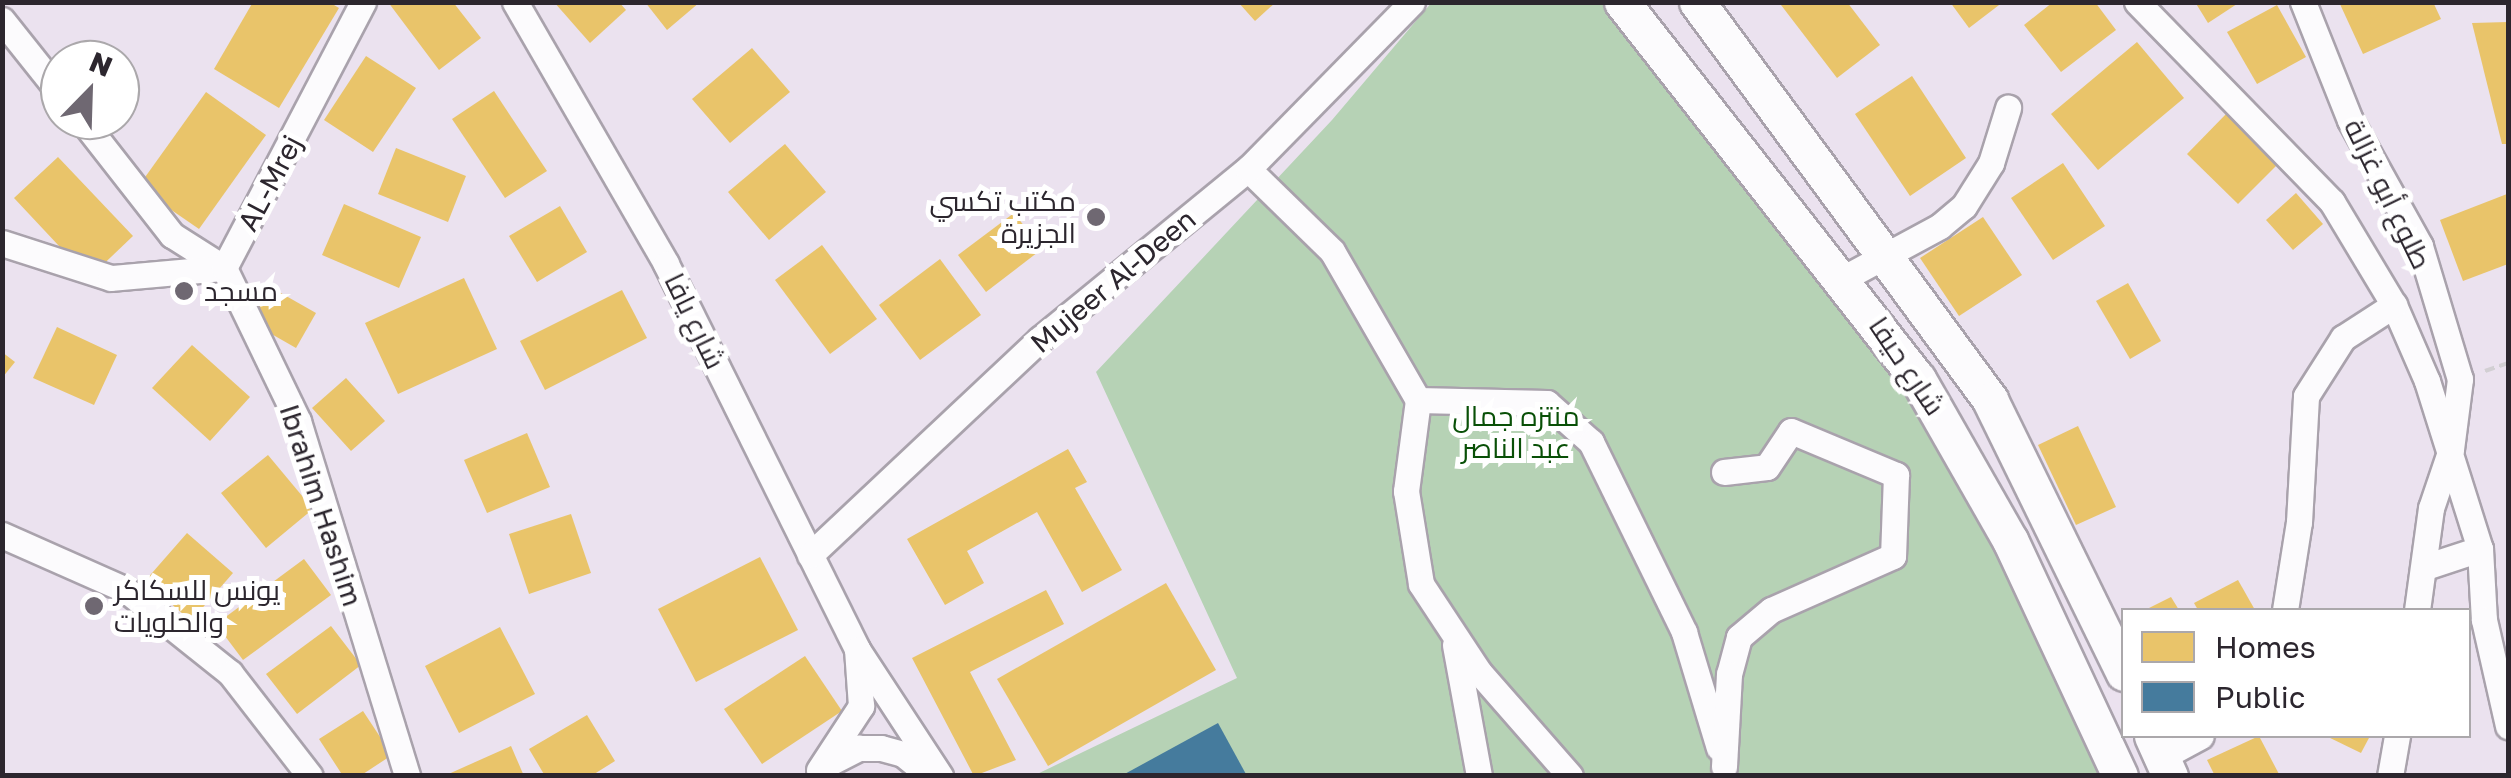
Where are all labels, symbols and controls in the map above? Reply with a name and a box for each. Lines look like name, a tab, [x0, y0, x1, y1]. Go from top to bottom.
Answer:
north arrow	[40, 40, 140, 140]
text: N	[85, 44, 117, 83]
street label: طلوع أبو غزالة	[2337, 114, 2439, 274]
street label: AL-Mrej	[231, 129, 309, 237]
place label: مكتب تكسي الجزيرة	[929, 184, 1076, 250]
street label: Mujeer Al-Deen	[1024, 202, 1202, 360]
marker: مكتب تكسي الجزيرة	[1085, 206, 1107, 228]
street label: شارع يافا	[657, 268, 733, 374]
place label: مسجد	[204, 274, 278, 308]
marker: مسجد	[173, 280, 195, 302]
street label: شارع حيفا	[1862, 311, 1952, 421]
park label: منتزه جمال عبد الناصر	[1452, 399, 1580, 465]
street label: Ibrahim Hashim	[273, 400, 369, 610]
place label: يونس للسكاكر والحلويات	[114, 573, 280, 639]
marker: يونس للسكاكر والحلويات	[83, 595, 105, 617]
legend	[2121, 608, 2471, 738]
text: Homes	[2215, 629, 2316, 665]
text: Public	[2215, 679, 2305, 715]

